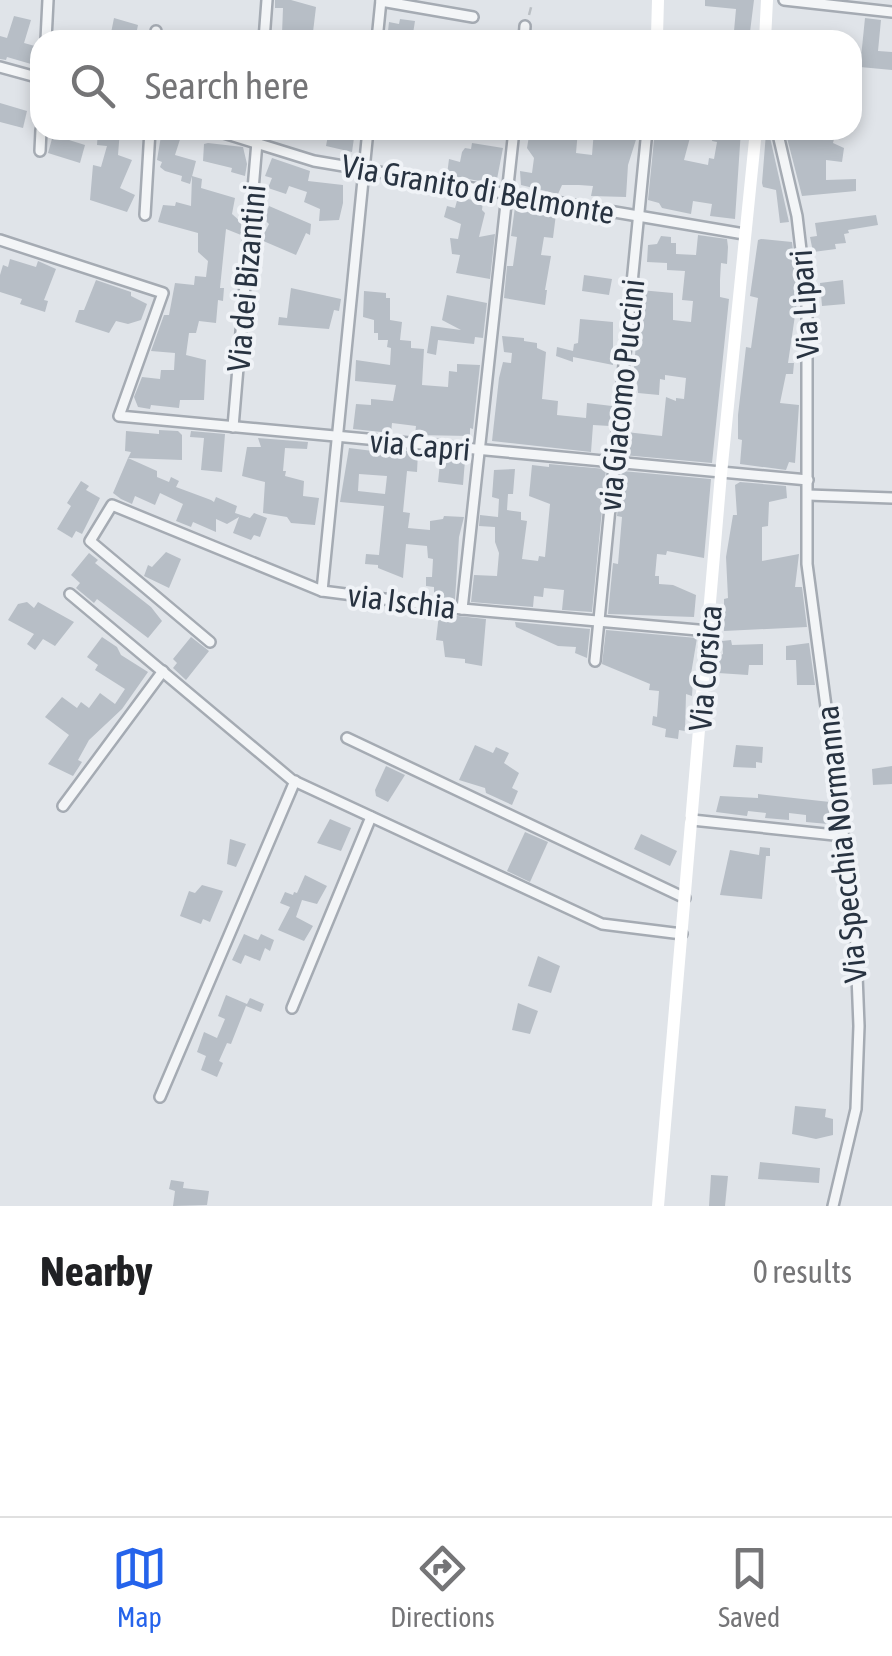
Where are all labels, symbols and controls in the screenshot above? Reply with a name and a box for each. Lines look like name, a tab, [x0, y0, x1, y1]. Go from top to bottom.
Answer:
search box	[30, 30, 862, 140]
icon: search	[65, 58, 120, 113]
text: Search here	[145, 64, 309, 107]
street label: Via Granito di Belmonte	[339, 147, 617, 231]
street label: Via dei Bizantini	[219, 183, 273, 373]
street label: Via Lipari	[782, 248, 826, 360]
street label: via Giacomo Puccini	[590, 277, 652, 513]
street label: via Capri	[368, 422, 472, 468]
street label: via Ischia	[346, 576, 458, 626]
street label: Via Corsica	[681, 603, 729, 733]
street label: Via Specchia Normanna	[808, 704, 874, 984]
text: Nearby	[40, 1247, 153, 1295]
text: 0 results	[753, 1253, 852, 1290]
tab: Map	[112, 1541, 167, 1633]
tab: Directions	[390, 1541, 495, 1633]
tab: Saved	[718, 1541, 780, 1633]

